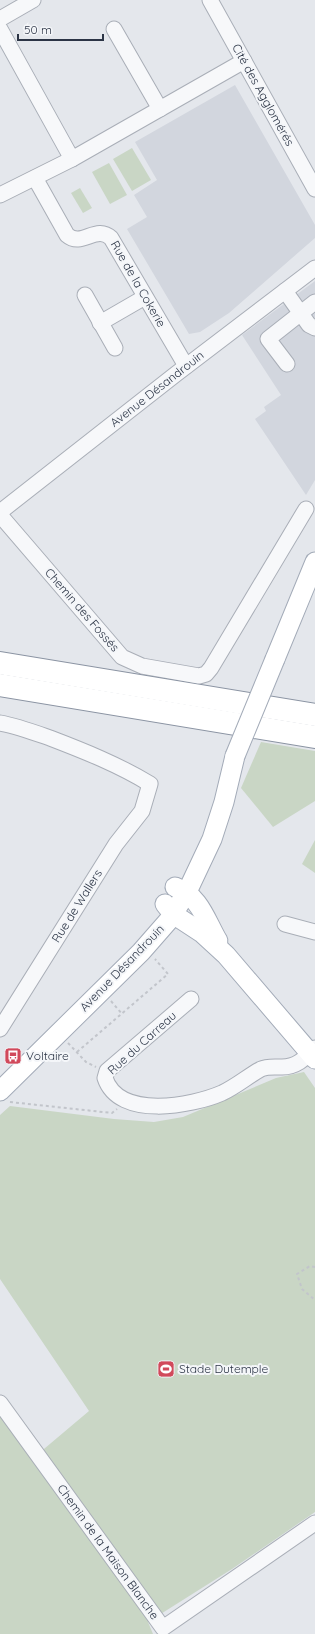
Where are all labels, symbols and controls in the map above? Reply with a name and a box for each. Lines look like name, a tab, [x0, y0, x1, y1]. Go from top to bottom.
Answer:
scale bar	[18, 16, 103, 42]
text: 50 m	[24, 22, 52, 37]
street label: Cité des Agglomérés	[229, 41, 298, 149]
street label: Rue de la Cokerie	[108, 238, 169, 330]
street label: Avenue Désandrouin	[107, 347, 207, 430]
street label: Chemin des Fossés	[42, 565, 123, 655]
street label: Rue de Wallers	[48, 866, 105, 945]
street label: Avenue Désandrouin	[76, 921, 167, 1014]
street label: Rue du Carreau	[104, 1008, 179, 1077]
bus stop icon: Voltaire	[3, 1046, 23, 1066]
place label: Voltaire	[26, 1048, 69, 1063]
sports icon: Stade Dutemple	[156, 1359, 176, 1379]
place label: Stade Dutemple	[179, 1361, 269, 1376]
street label: Chemin de la Maison Blanche	[54, 1481, 163, 1622]

